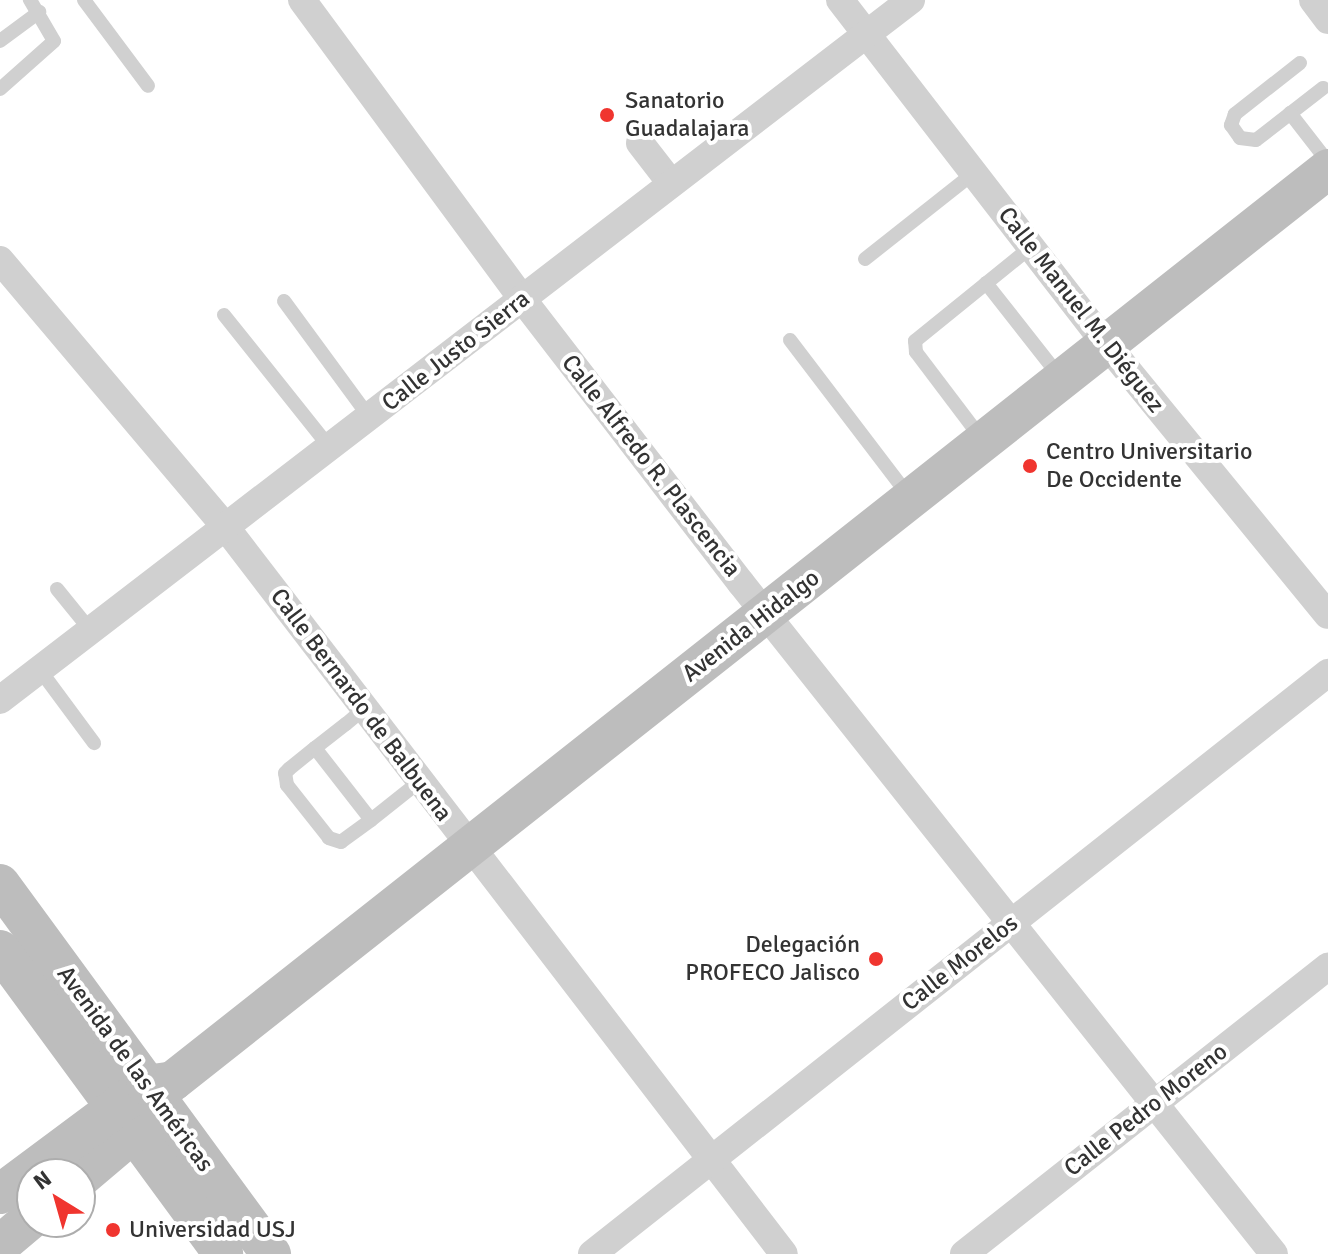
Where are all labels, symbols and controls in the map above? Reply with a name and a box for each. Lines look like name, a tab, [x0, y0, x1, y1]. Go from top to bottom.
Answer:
place label: Sanatorio Guadalajara	[625, 87, 749, 143]
marker: Sanatorio Guadalajara	[596, 104, 618, 126]
street label: Calle Manuel M. Diéguez	[992, 201, 1170, 419]
street label: Calle Justo Sierra	[377, 284, 535, 418]
street label: Calle Alfredo R. Plascencia	[555, 349, 747, 583]
place label: Centro Universitario De Occidente	[1046, 438, 1253, 494]
marker: Centro Universitario De Occidente	[1021, 457, 1039, 475]
street label: Avenida Hidalgo	[677, 563, 825, 689]
street label: Calle Bernardo de Balbuena	[264, 583, 458, 827]
street label: Calle Morelos	[896, 909, 1024, 1017]
place label: Delegación PROFECO Jalisco	[685, 931, 860, 987]
marker: Delegación PROFECO Jalisco	[867, 950, 885, 968]
street label: Avenida de las Américas	[51, 961, 219, 1177]
street label: Calle Pedro Moreno	[1059, 1037, 1233, 1183]
north arrow	[16, 1158, 96, 1238]
text: N	[28, 1165, 57, 1195]
place label: Universidad USJ	[129, 1216, 296, 1244]
marker: Universidad USJ	[104, 1221, 122, 1239]

